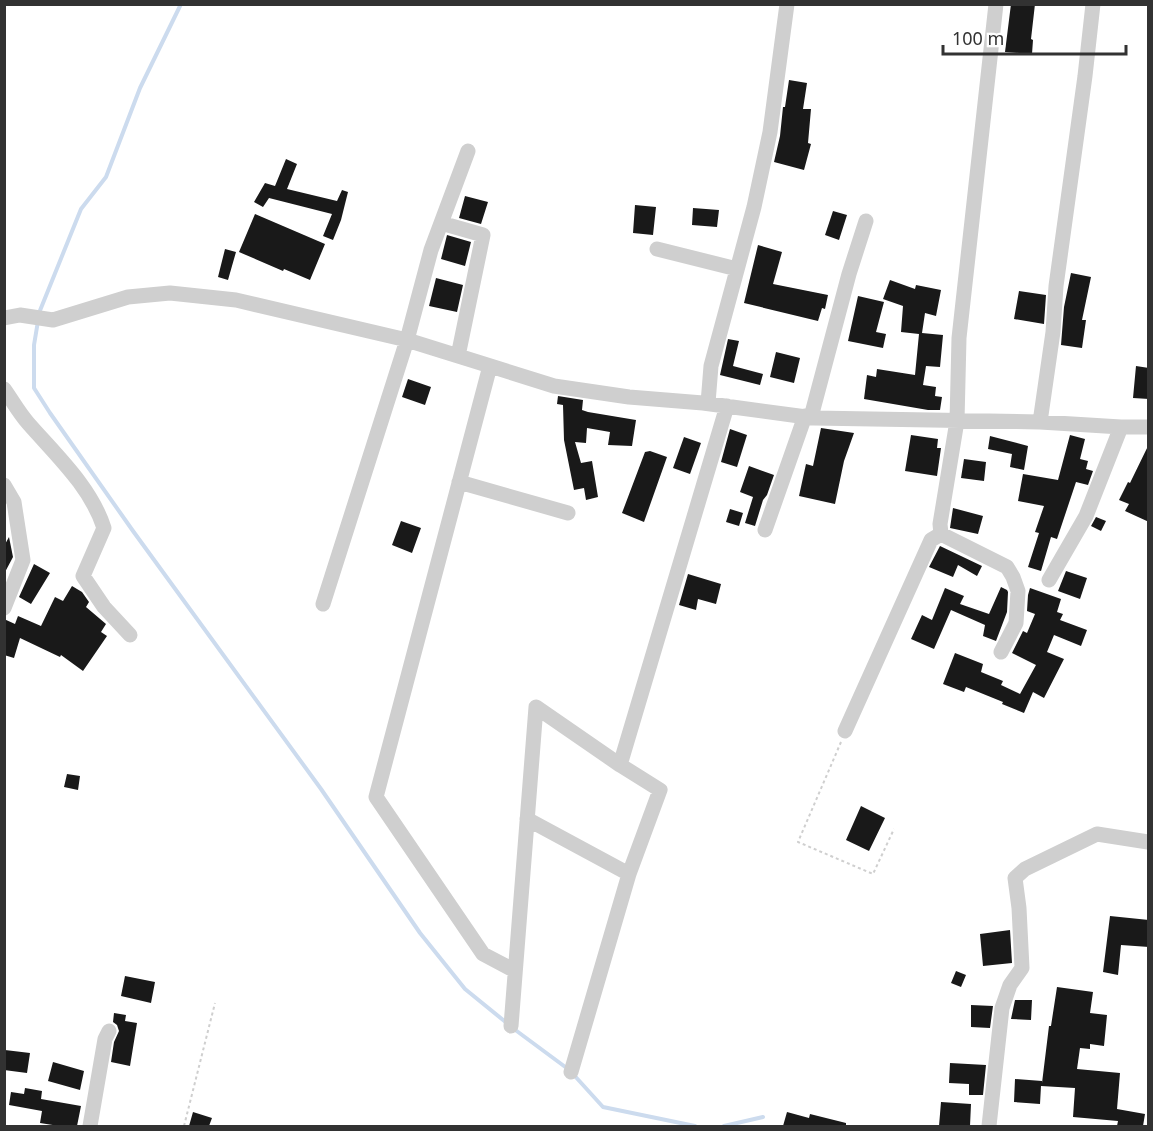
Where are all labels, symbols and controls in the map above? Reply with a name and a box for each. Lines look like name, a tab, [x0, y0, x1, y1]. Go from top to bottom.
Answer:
scale bar	[943, 18, 1126, 56]
text: 100 m	[952, 26, 1004, 50]

